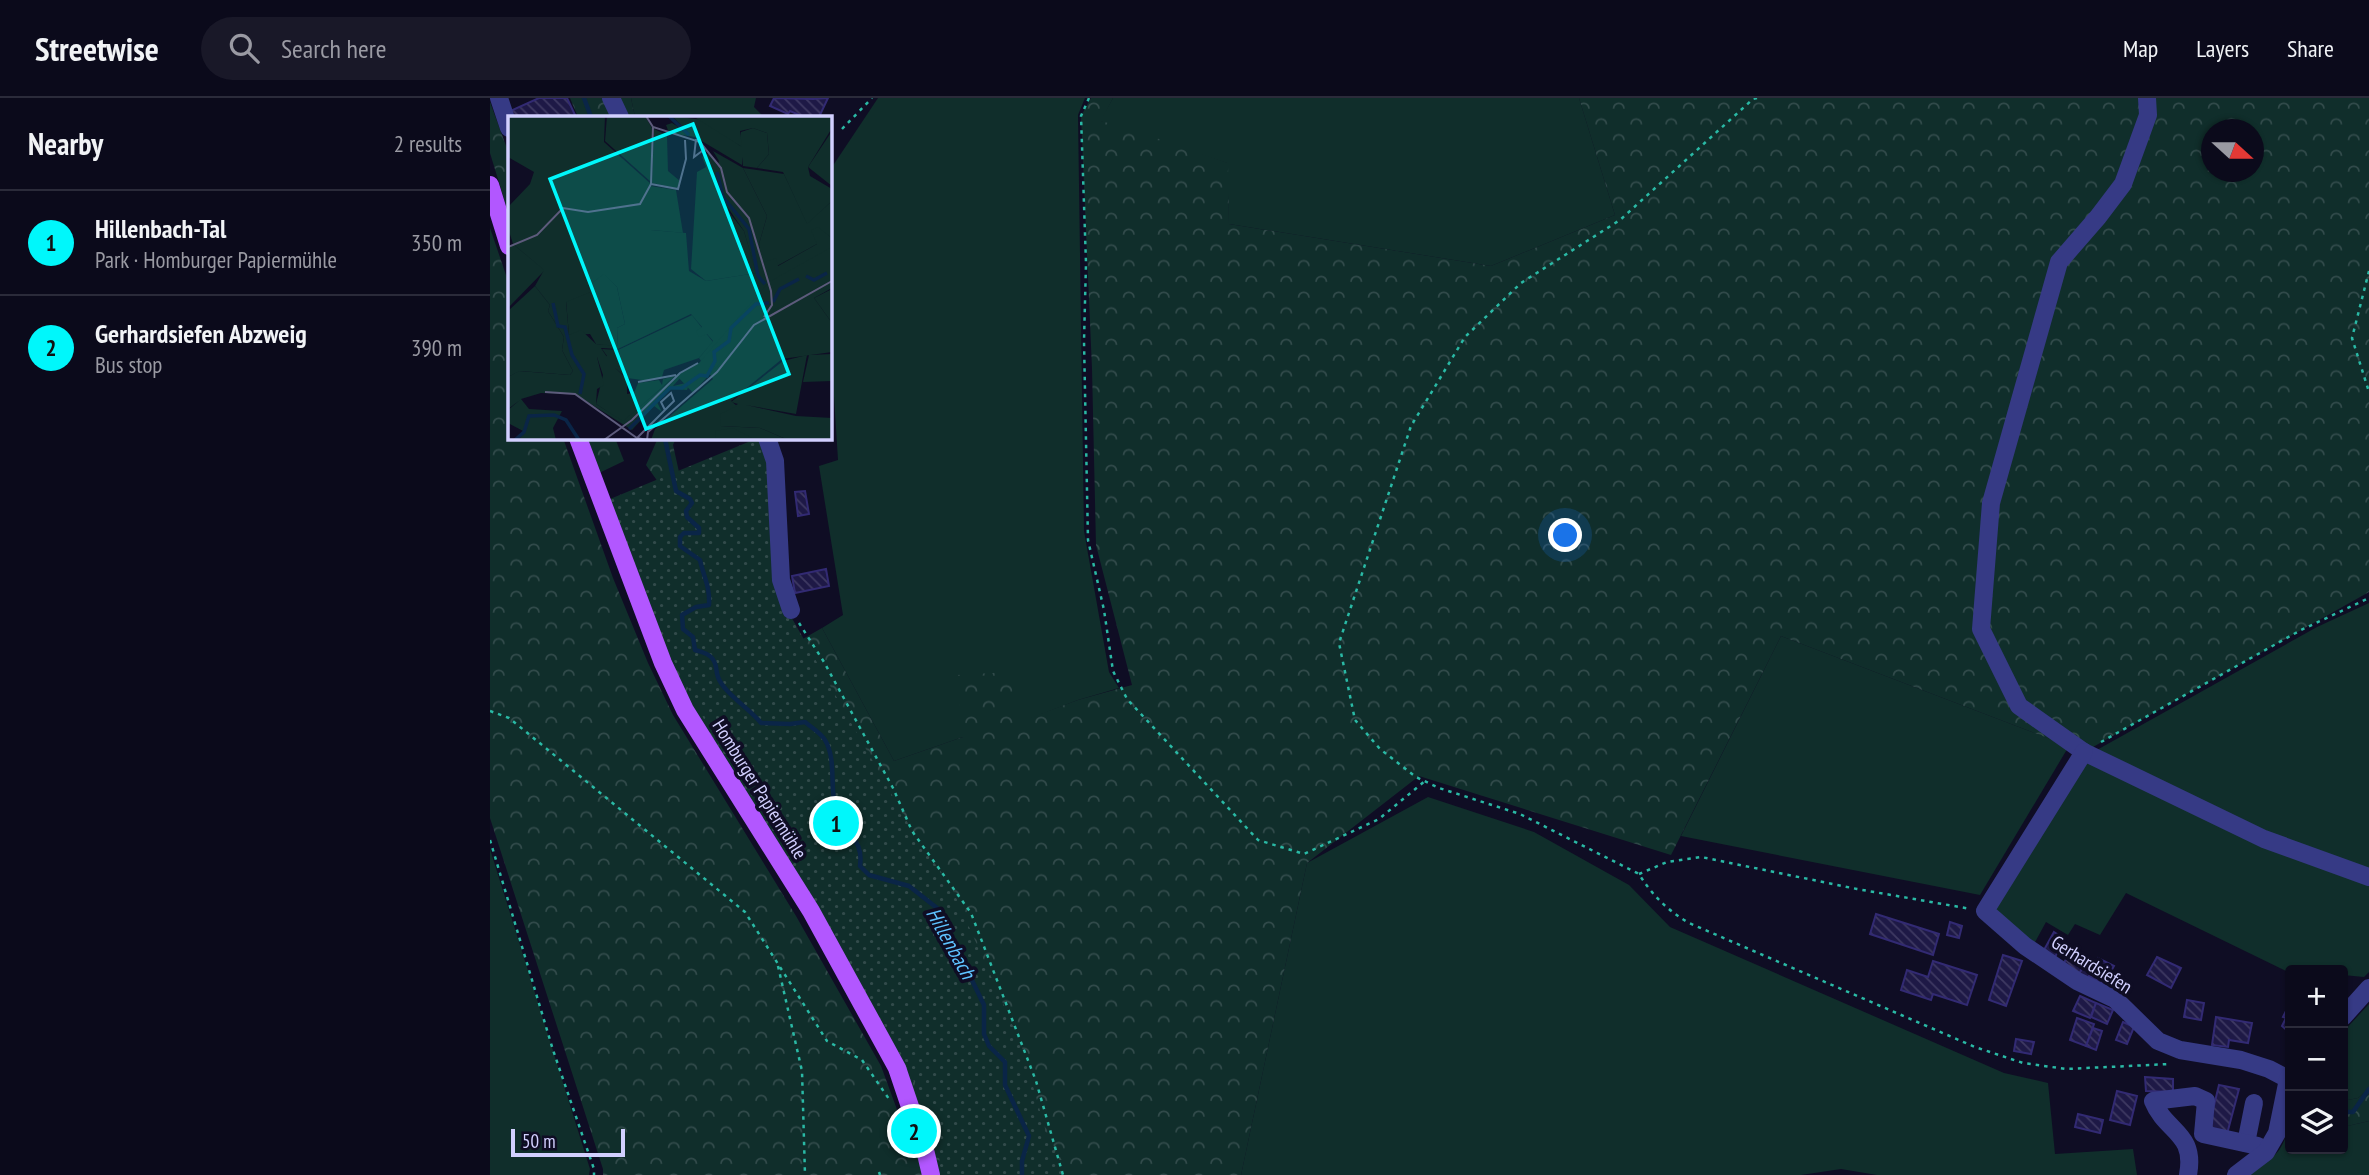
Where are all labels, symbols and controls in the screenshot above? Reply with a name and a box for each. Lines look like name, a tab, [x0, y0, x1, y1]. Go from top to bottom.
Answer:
search box	[201, 17, 691, 80]
text: Streetwise	[35, 27, 159, 70]
icon: search	[225, 29, 263, 67]
text: Search here	[281, 32, 387, 65]
text: Map	[2123, 33, 2158, 64]
text: Layers	[2196, 33, 2249, 64]
text: Share	[2287, 33, 2334, 64]
inset map	[508, 116, 831, 439]
north arrow	[2201, 119, 2264, 182]
text: Nearby	[28, 124, 103, 163]
text: 2 results	[394, 129, 462, 158]
text: Hillenbach-Tal	[95, 212, 226, 245]
text: 1	[46, 228, 57, 257]
text: 350 m	[411, 228, 462, 257]
text: Park · Homburger Papiermühle	[95, 245, 337, 274]
text: Gerhardsiefen Abzweig	[95, 317, 307, 350]
text: 2	[46, 333, 57, 362]
text: 390 m	[411, 333, 462, 362]
text: Bus stop	[95, 350, 162, 379]
your location	[1548, 518, 1582, 552]
street label: Homburger Papiermühle	[707, 715, 813, 863]
pin: 1	[813, 797, 859, 849]
water label: Hillenbach	[920, 902, 982, 985]
street label: Gerhardsiefen	[2047, 930, 2137, 998]
map controls	[2285, 965, 2348, 1154]
button: +	[2285, 965, 2348, 1028]
button: −	[2285, 1028, 2348, 1091]
button: layers	[2285, 1091, 2348, 1154]
pin: 2	[891, 1105, 937, 1157]
scale bar	[511, 1126, 625, 1158]
text: 50 m	[522, 1129, 556, 1153]

